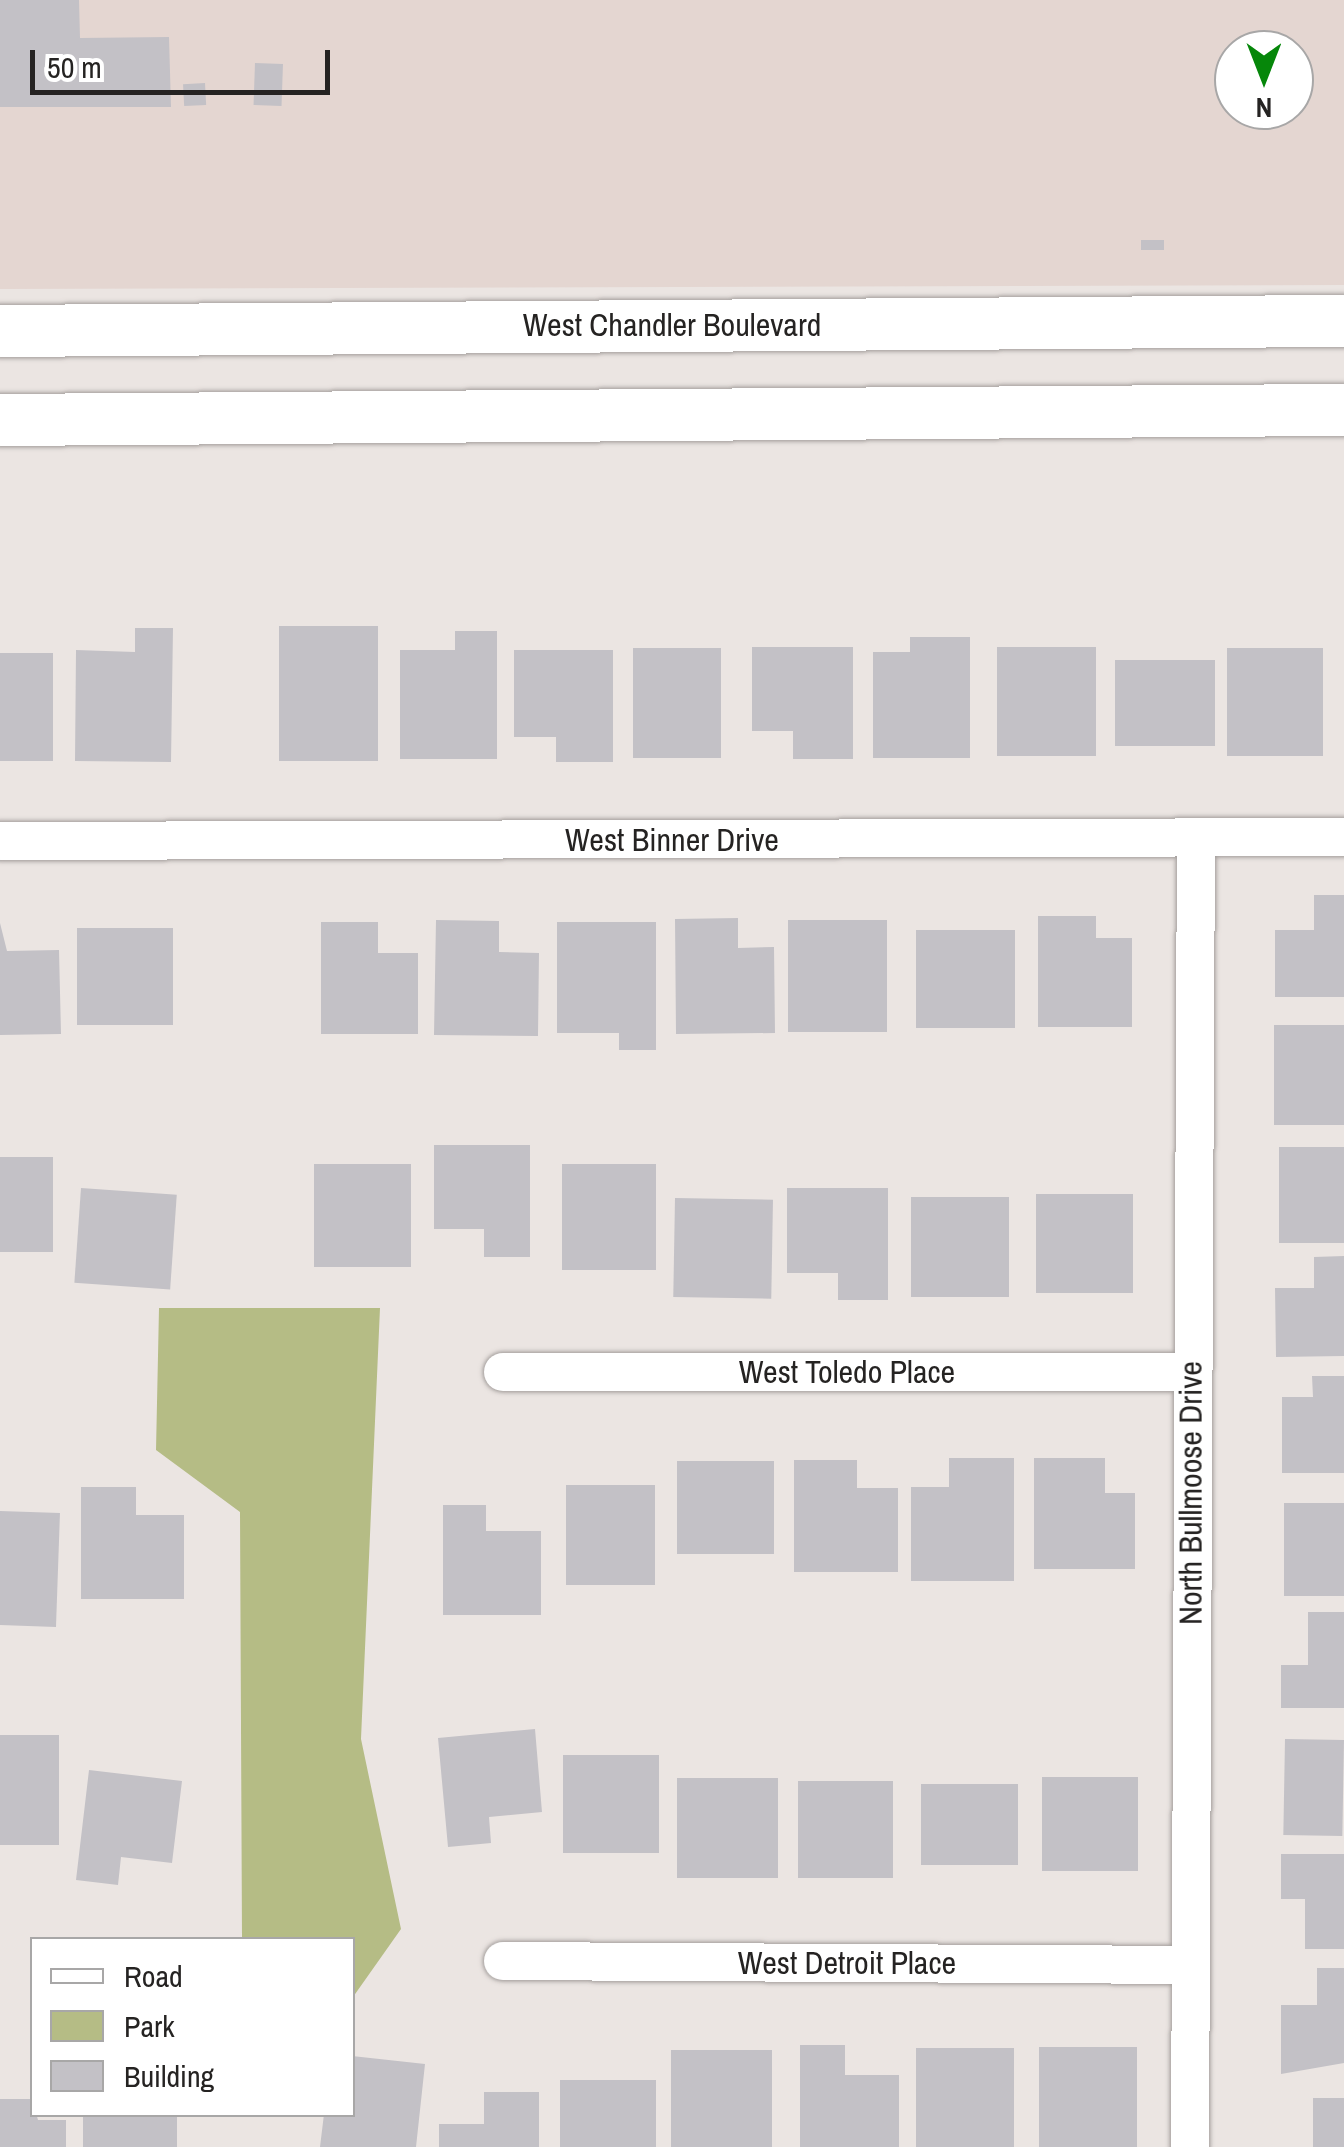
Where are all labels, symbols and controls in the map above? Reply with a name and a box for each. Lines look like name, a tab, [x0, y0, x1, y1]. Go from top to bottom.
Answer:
scale bar	[35, 30, 335, 92]
north arrow	[1214, 30, 1314, 130]
text: 50 m	[47, 47, 102, 87]
text: N	[1256, 89, 1272, 127]
street label: West Chandler Boulevard	[523, 306, 821, 344]
street label: West Binner Drive	[565, 821, 779, 859]
street label: West Toledo Place	[739, 1353, 955, 1391]
street label: North Bullmoose Drive	[1172, 1361, 1210, 1625]
legend	[30, 1937, 355, 2117]
street label: West Detroit Place	[738, 1944, 956, 1982]
text: Road	[124, 1956, 183, 1996]
text: Park	[124, 2006, 175, 2046]
text: Building	[124, 2056, 214, 2096]

